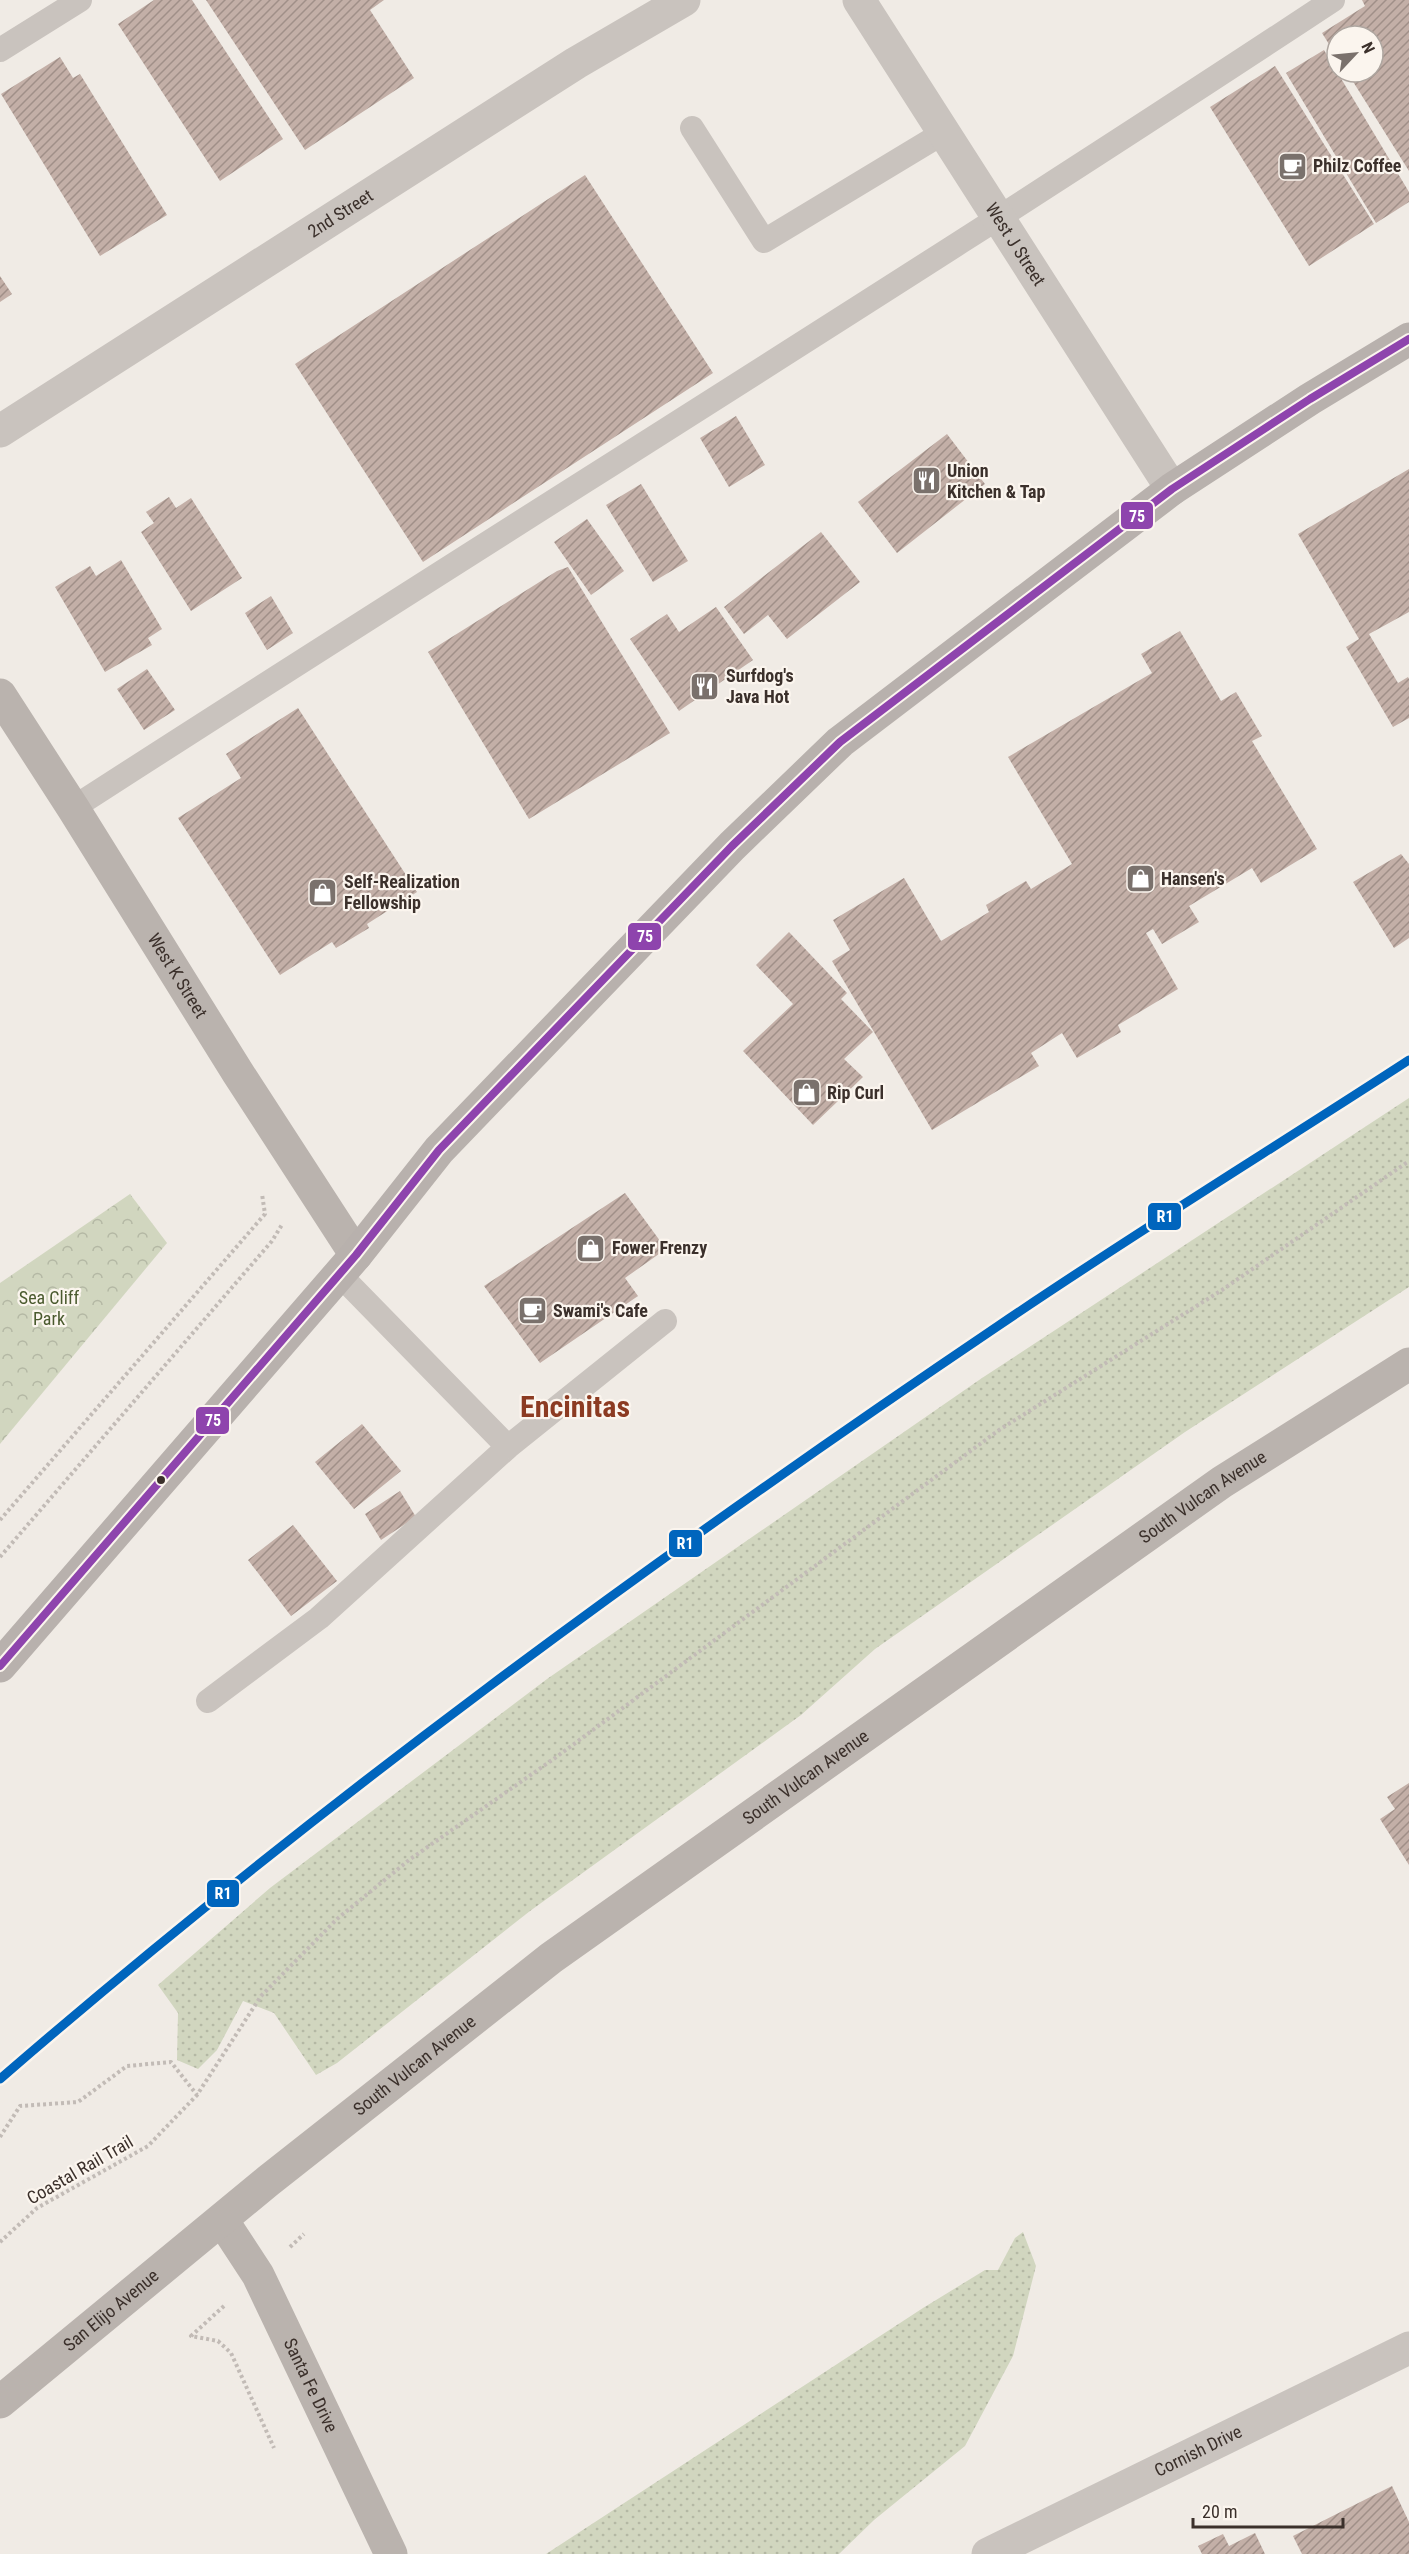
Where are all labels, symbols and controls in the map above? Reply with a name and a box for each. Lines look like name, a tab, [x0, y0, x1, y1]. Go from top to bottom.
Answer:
north arrow	[1325, 24, 1385, 84]
text: N	[1357, 39, 1379, 56]
cafe icon: Philz Coffee	[1276, 150, 1308, 182]
place label: Philz Coffee	[1313, 155, 1402, 176]
street label: 2nd Street	[304, 185, 377, 242]
street label: West J Street	[981, 198, 1050, 289]
place label: Union Kitchen & Tap	[947, 460, 1046, 502]
restaurant icon: Union Kitchen & Tap	[910, 465, 942, 497]
line badge: 75	[1120, 501, 1154, 530]
text: 75	[1129, 507, 1145, 526]
place label: Surfdog's Java Hot	[726, 665, 794, 707]
restaurant icon: Surfdog's Java Hot	[689, 670, 721, 702]
shop icon: Hansen's	[1124, 863, 1156, 895]
place label: Hansen's	[1161, 868, 1225, 889]
place label: Self-Realization Fellowship	[344, 871, 460, 913]
shop icon: Self-Realization Fellowship	[307, 876, 339, 908]
line badge: 75	[627, 922, 662, 951]
text: 75	[637, 927, 653, 946]
street label: West K Street	[144, 929, 212, 1022]
shop icon: Rip Curl	[790, 1077, 822, 1109]
place label: Rip Curl	[827, 1082, 884, 1103]
line badge: R1	[1147, 1202, 1182, 1231]
text: R1	[1157, 1207, 1173, 1226]
shop icon: Fower Frenzy	[575, 1232, 607, 1264]
place label: Fower Frenzy	[612, 1237, 707, 1258]
park label: Sea Cliff Park	[19, 1287, 79, 1329]
cafe icon: Swami's Cafe	[516, 1295, 548, 1327]
place label: Swami's Cafe	[553, 1300, 648, 1321]
district label: Encinitas	[520, 1389, 630, 1424]
line badge: 75	[195, 1406, 230, 1435]
text: 75	[205, 1411, 221, 1430]
street label: South Vulcan Avenue	[1135, 1446, 1270, 1548]
unlabelled marker	[155, 1474, 167, 1486]
line badge: R1	[668, 1529, 703, 1558]
text: R1	[677, 1534, 693, 1553]
street label: South Vulcan Avenue	[738, 1725, 873, 1829]
line badge: R1	[206, 1879, 240, 1908]
text: R1	[215, 1884, 231, 1903]
street label: South Vulcan Avenue	[349, 2011, 480, 2120]
street label: Coastal Rail Trail	[23, 2131, 137, 2208]
street label: San Elijo Avenue	[59, 2265, 163, 2355]
street label: Santa Fe Drive	[280, 2335, 342, 2436]
street label: Cornish Drive	[1151, 2420, 1245, 2481]
scale bar	[1193, 2491, 1343, 2529]
text: 20 m	[1202, 2501, 1237, 2522]

